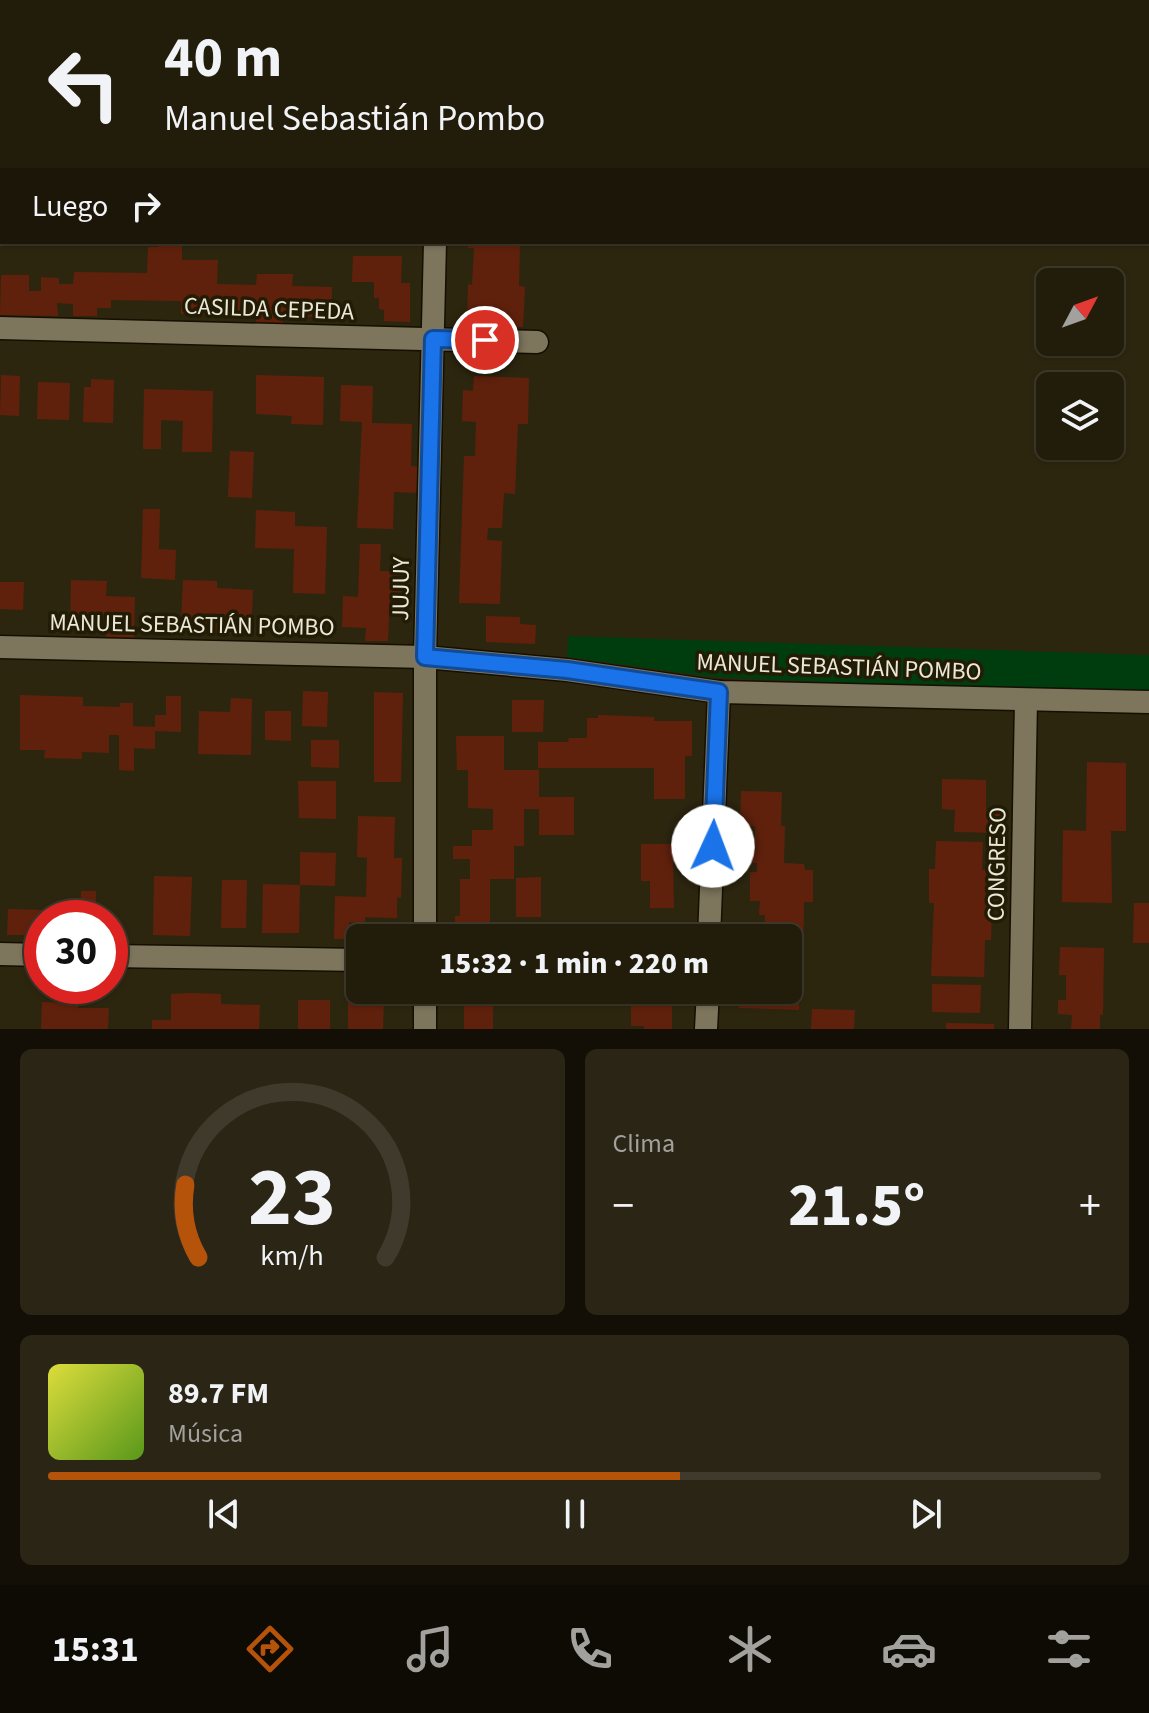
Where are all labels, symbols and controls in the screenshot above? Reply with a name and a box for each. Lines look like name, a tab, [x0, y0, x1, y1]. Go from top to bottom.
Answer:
text: 40 m	[164, 19, 282, 98]
icon: left	[32, 32, 136, 136]
text: Manuel Sebastián Pombo	[164, 93, 545, 144]
icon: right	[124, 184, 168, 228]
text: Luego	[32, 185, 108, 228]
north arrow	[1036, 268, 1124, 356]
map controls	[1036, 268, 1124, 460]
street label: CASILDA CEPEDA	[183, 289, 355, 329]
pin	[451, 306, 519, 374]
icon: arrive	[463, 318, 507, 362]
button: layers	[1036, 372, 1124, 460]
street label: JUJUY	[383, 556, 419, 621]
street label: MANUEL SEBASTIÁN POMBO	[49, 605, 335, 645]
street label: MANUEL SEBASTIÁN POMBO	[696, 645, 982, 689]
position arrow	[671, 804, 755, 888]
street label: CONGRESO	[979, 807, 1015, 921]
speed limit sign: 30	[24, 900, 128, 1004]
text: 15:32 · 1 min · 220 m	[439, 942, 709, 985]
text: Clima	[613, 1125, 675, 1162]
text: 23	[248, 1139, 336, 1257]
text: 21.5°	[788, 1164, 925, 1249]
text: −	[613, 1175, 634, 1238]
text: +	[1079, 1175, 1101, 1238]
text: km/h	[261, 1236, 324, 1276]
text: 89.7 FM	[168, 1372, 269, 1415]
text: Música	[168, 1415, 243, 1452]
icon: previous	[202, 1492, 246, 1536]
icon: pause	[553, 1492, 597, 1536]
icon: next	[904, 1492, 948, 1536]
icon: directions	[242, 1621, 298, 1677]
icon: music	[402, 1621, 458, 1677]
icon: phone	[562, 1621, 618, 1677]
icon: climate	[722, 1621, 778, 1677]
icon: car	[881, 1621, 937, 1677]
icon: filters	[1041, 1621, 1097, 1677]
text: 15:31	[52, 1624, 139, 1675]

